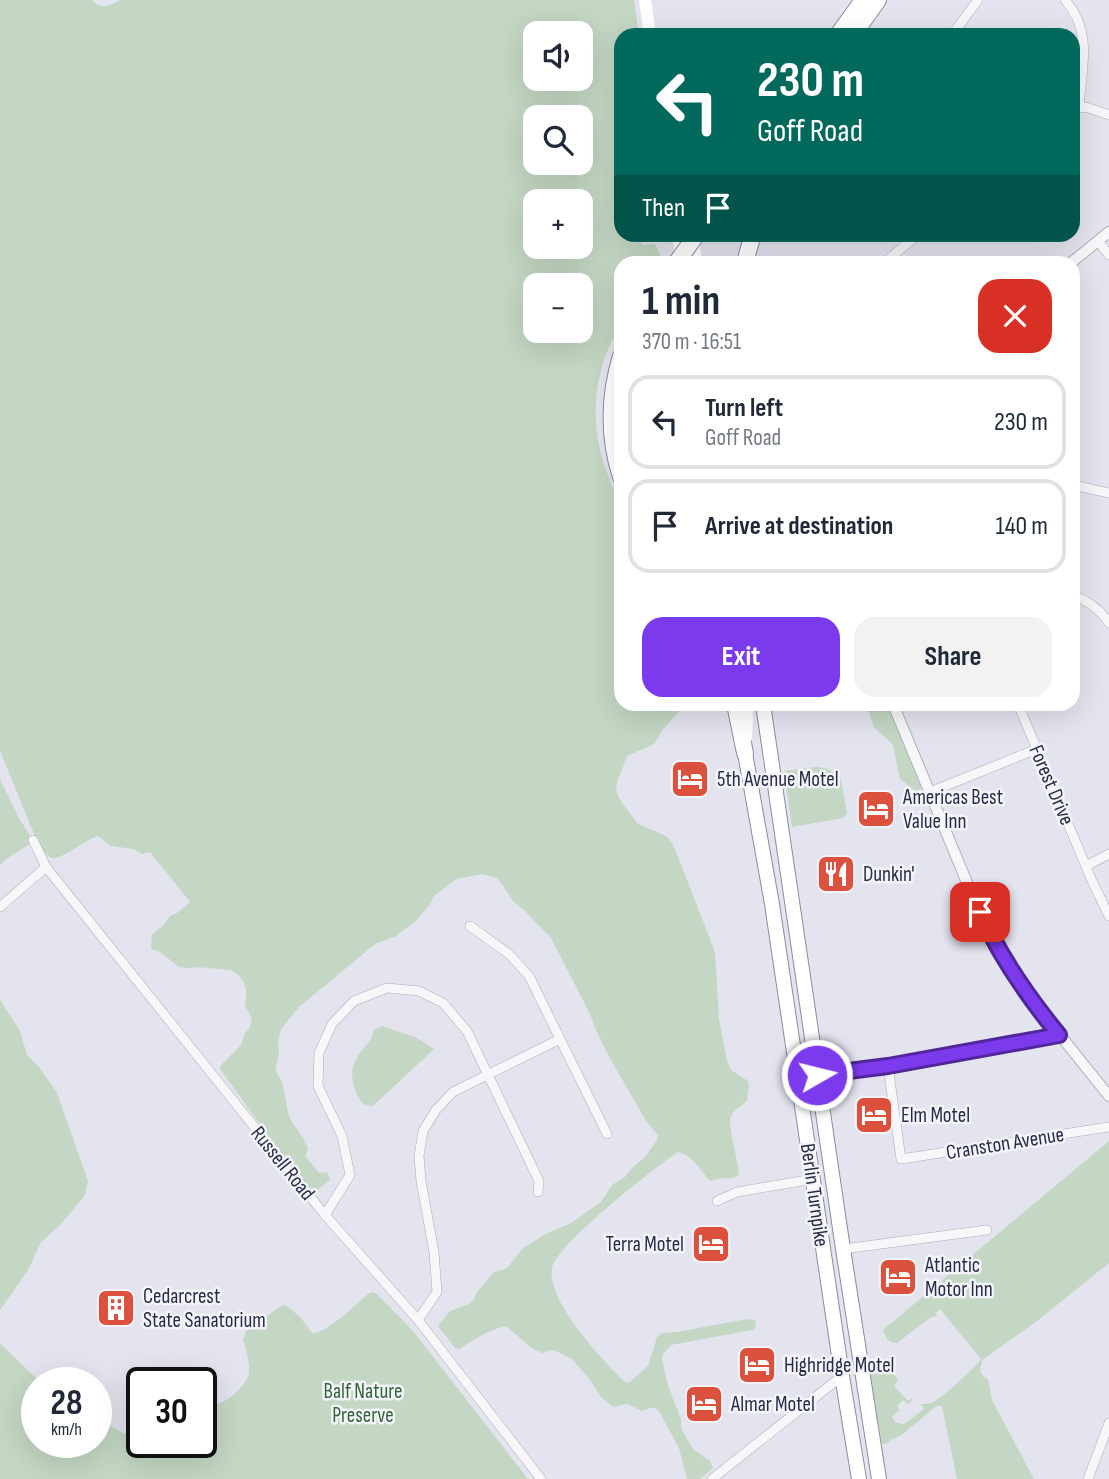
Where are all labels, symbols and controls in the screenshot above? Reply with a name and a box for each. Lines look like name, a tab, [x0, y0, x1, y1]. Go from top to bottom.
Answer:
map controls	[523, 21, 593, 343]
button: sound	[523, 21, 593, 91]
text: 230 m	[757, 52, 864, 111]
icon: left	[642, 56, 733, 147]
button: search	[523, 105, 593, 175]
text: Goff Road	[757, 112, 863, 151]
button: +	[523, 189, 593, 259]
icon: arrive	[699, 189, 737, 227]
text: Then	[642, 193, 685, 224]
button: −	[523, 273, 593, 343]
text: 1 min	[642, 276, 720, 327]
button: close	[978, 279, 1052, 353]
text: 370 m · 16:51	[642, 328, 741, 356]
text: Turn left	[705, 393, 783, 424]
icon: left	[646, 403, 684, 441]
text: 230 m	[994, 407, 1048, 438]
text: Goff Road	[705, 424, 781, 452]
icon: arrive	[646, 507, 684, 545]
text: Arrive at destination	[705, 511, 893, 542]
text: 140 m	[996, 511, 1048, 542]
button: Exit	[642, 617, 840, 697]
button: Share	[854, 617, 1052, 697]
street label: Forest Drive	[1024, 741, 1080, 829]
hotel icon: 5th Avenue Motel	[669, 758, 711, 800]
place label: 5th Avenue Motel	[717, 767, 839, 792]
place label: Americas Best Value Inn	[902, 785, 1003, 834]
hotel icon: Americas Best Value Inn	[855, 788, 897, 830]
restaurant icon: Dunkin'	[815, 853, 857, 895]
place label: Dunkin'	[863, 862, 915, 887]
pin	[950, 882, 1010, 942]
icon: arrive	[961, 893, 999, 931]
position arrow	[780, 1038, 854, 1112]
hotel icon: Elm Motel	[853, 1094, 895, 1136]
place label: Elm Motel	[901, 1103, 970, 1128]
street label: Russell Road	[245, 1121, 320, 1205]
street label: Cranston Avenue	[944, 1122, 1066, 1165]
street label: Berlin Turnpike	[795, 1142, 834, 1248]
hotel icon: Terra Motel	[690, 1223, 732, 1265]
place label: Terra Motel	[606, 1232, 684, 1257]
place label: Atlantic Motor Inn	[924, 1253, 993, 1302]
hotel icon: Atlantic Motor Inn	[877, 1256, 919, 1298]
place label: Cedarcrest State Sanatorium	[143, 1284, 266, 1333]
building icon: Cedarcrest State Sanatorium	[95, 1287, 137, 1329]
hotel icon: Highridge Motel	[736, 1344, 778, 1386]
place label: Highridge Motel	[784, 1353, 894, 1378]
speed limit sign: 30	[126, 1367, 217, 1458]
park label: Balf Nature Preserve	[324, 1379, 402, 1428]
text: 28	[51, 1382, 82, 1425]
hotel icon: Almar Motel	[683, 1383, 725, 1425]
place label: Almar Motel	[730, 1392, 815, 1417]
text: km/h	[51, 1419, 82, 1440]

